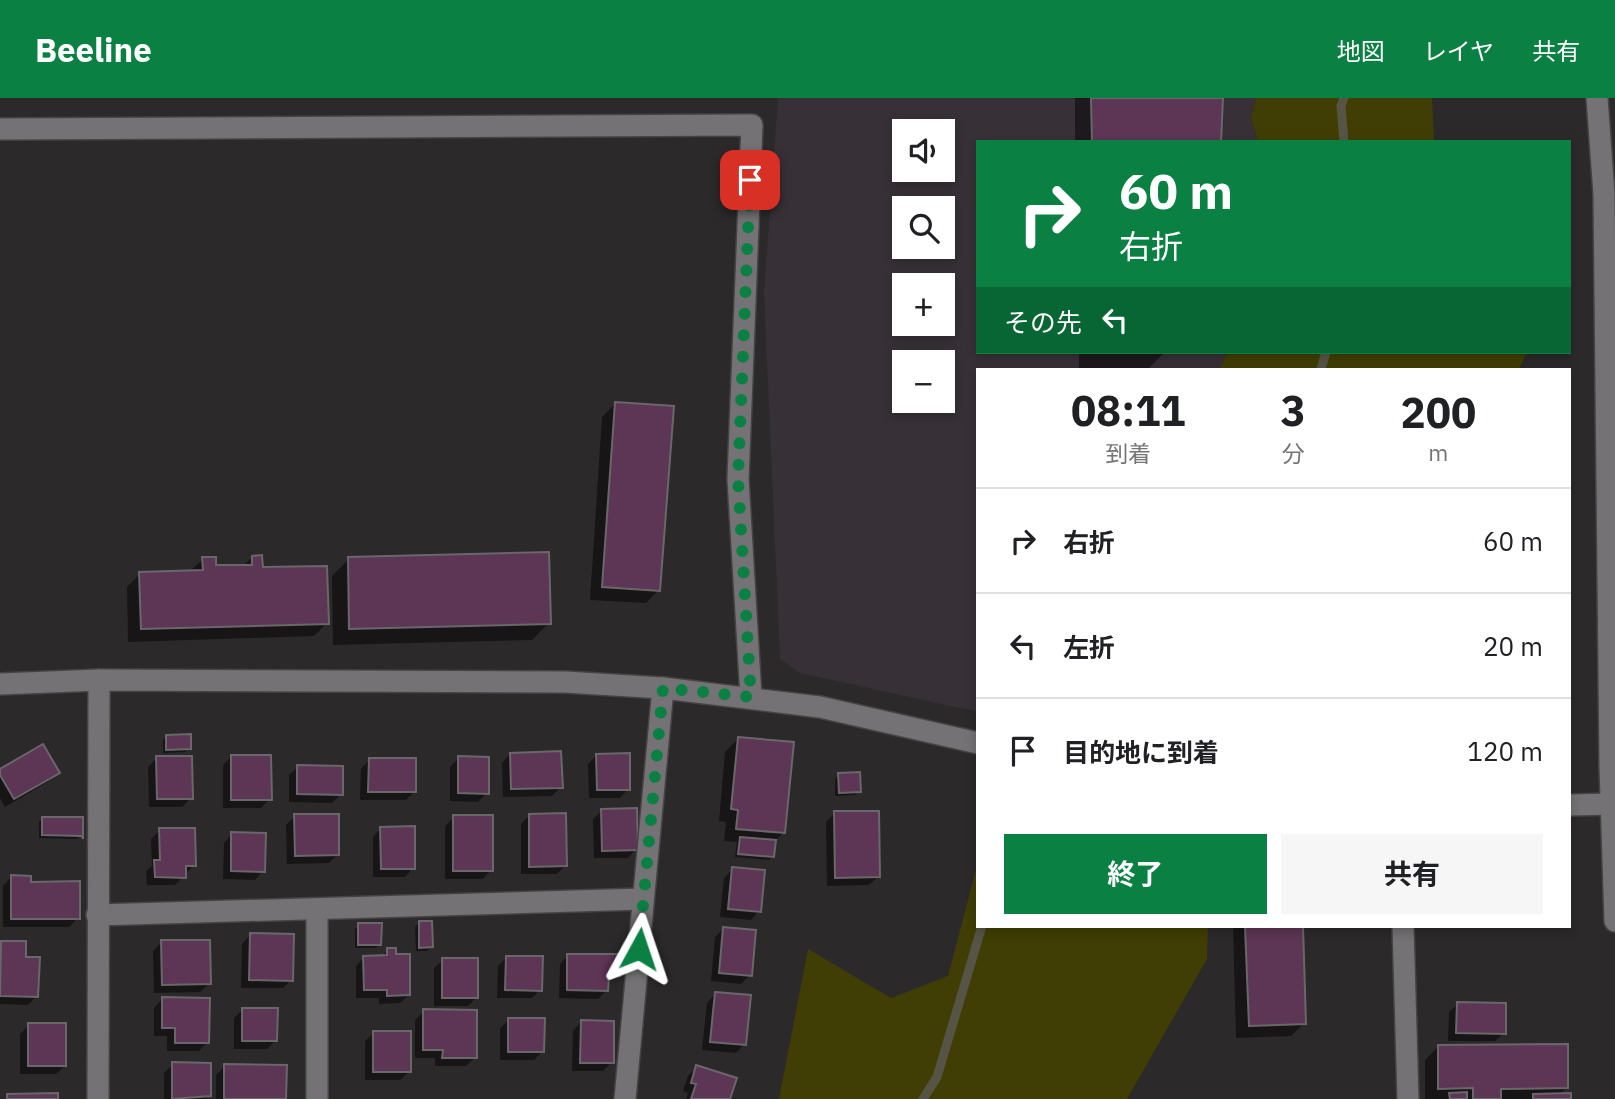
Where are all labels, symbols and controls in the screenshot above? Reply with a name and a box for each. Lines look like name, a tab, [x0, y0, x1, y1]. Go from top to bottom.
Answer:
text: Beeline	[35, 28, 152, 71]
text: 地図	[1337, 35, 1385, 67]
text: レイヤ	[1423, 35, 1494, 67]
text: 共有	[1532, 35, 1580, 67]
map controls	[892, 119, 955, 413]
button: sound	[892, 119, 955, 182]
pin	[720, 150, 780, 210]
text: 60 m	[1119, 159, 1233, 222]
icon: arrive	[731, 161, 769, 199]
icon: right	[1004, 168, 1095, 259]
button: search	[892, 196, 955, 259]
text: 右折	[1119, 225, 1183, 267]
button: +	[892, 273, 955, 336]
icon: left	[1096, 301, 1134, 339]
text: その先	[1004, 305, 1082, 339]
button: −	[892, 350, 955, 413]
text: 08:11	[1071, 383, 1186, 438]
text: 3	[1280, 383, 1306, 438]
text: 200	[1401, 385, 1476, 440]
text: m	[1428, 437, 1448, 467]
text: 到着	[1105, 438, 1151, 468]
text: 分	[1282, 438, 1305, 468]
icon: right	[1004, 522, 1042, 560]
text: 60 m	[1483, 524, 1543, 558]
text: 右折	[1063, 525, 1115, 559]
icon: left	[1004, 627, 1042, 665]
text: 20 m	[1483, 629, 1543, 663]
text: 左折	[1063, 630, 1115, 664]
icon: arrive	[1004, 732, 1042, 770]
text: 120 m	[1467, 734, 1543, 768]
text: 目的地に到着	[1063, 735, 1219, 769]
button: 終了	[1004, 834, 1267, 914]
button: 共有	[1281, 834, 1543, 914]
position arrow	[602, 912, 676, 986]

